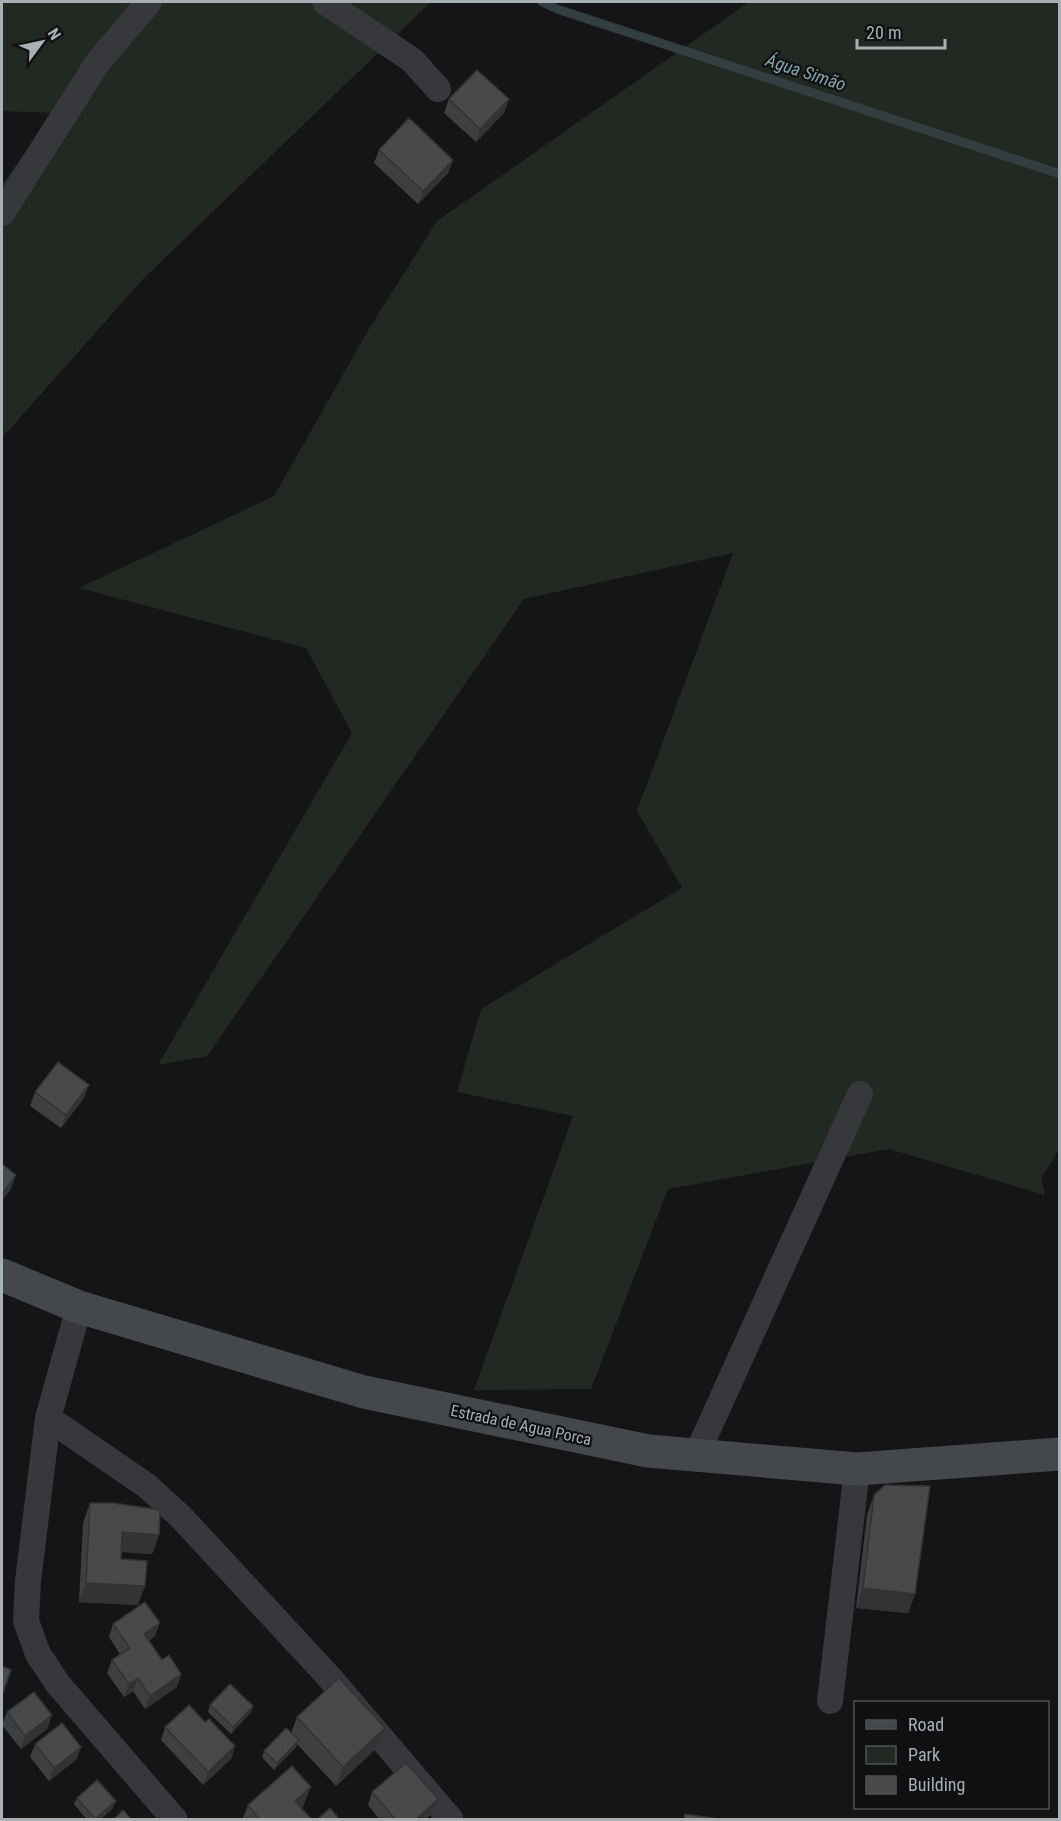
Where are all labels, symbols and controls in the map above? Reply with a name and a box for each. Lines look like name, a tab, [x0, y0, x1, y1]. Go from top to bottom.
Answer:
north arrow	[12, 12, 72, 72]
scale bar	[857, 12, 946, 50]
text: 20 m	[866, 22, 901, 43]
text: N	[44, 25, 65, 43]
water label: Água Simão	[762, 49, 849, 95]
street label: Estrada de Agua Porca	[449, 1401, 593, 1449]
legend	[854, 1701, 1049, 1809]
text: Road	[908, 1714, 944, 1735]
text: Park	[908, 1744, 940, 1765]
text: Building	[908, 1774, 965, 1795]

